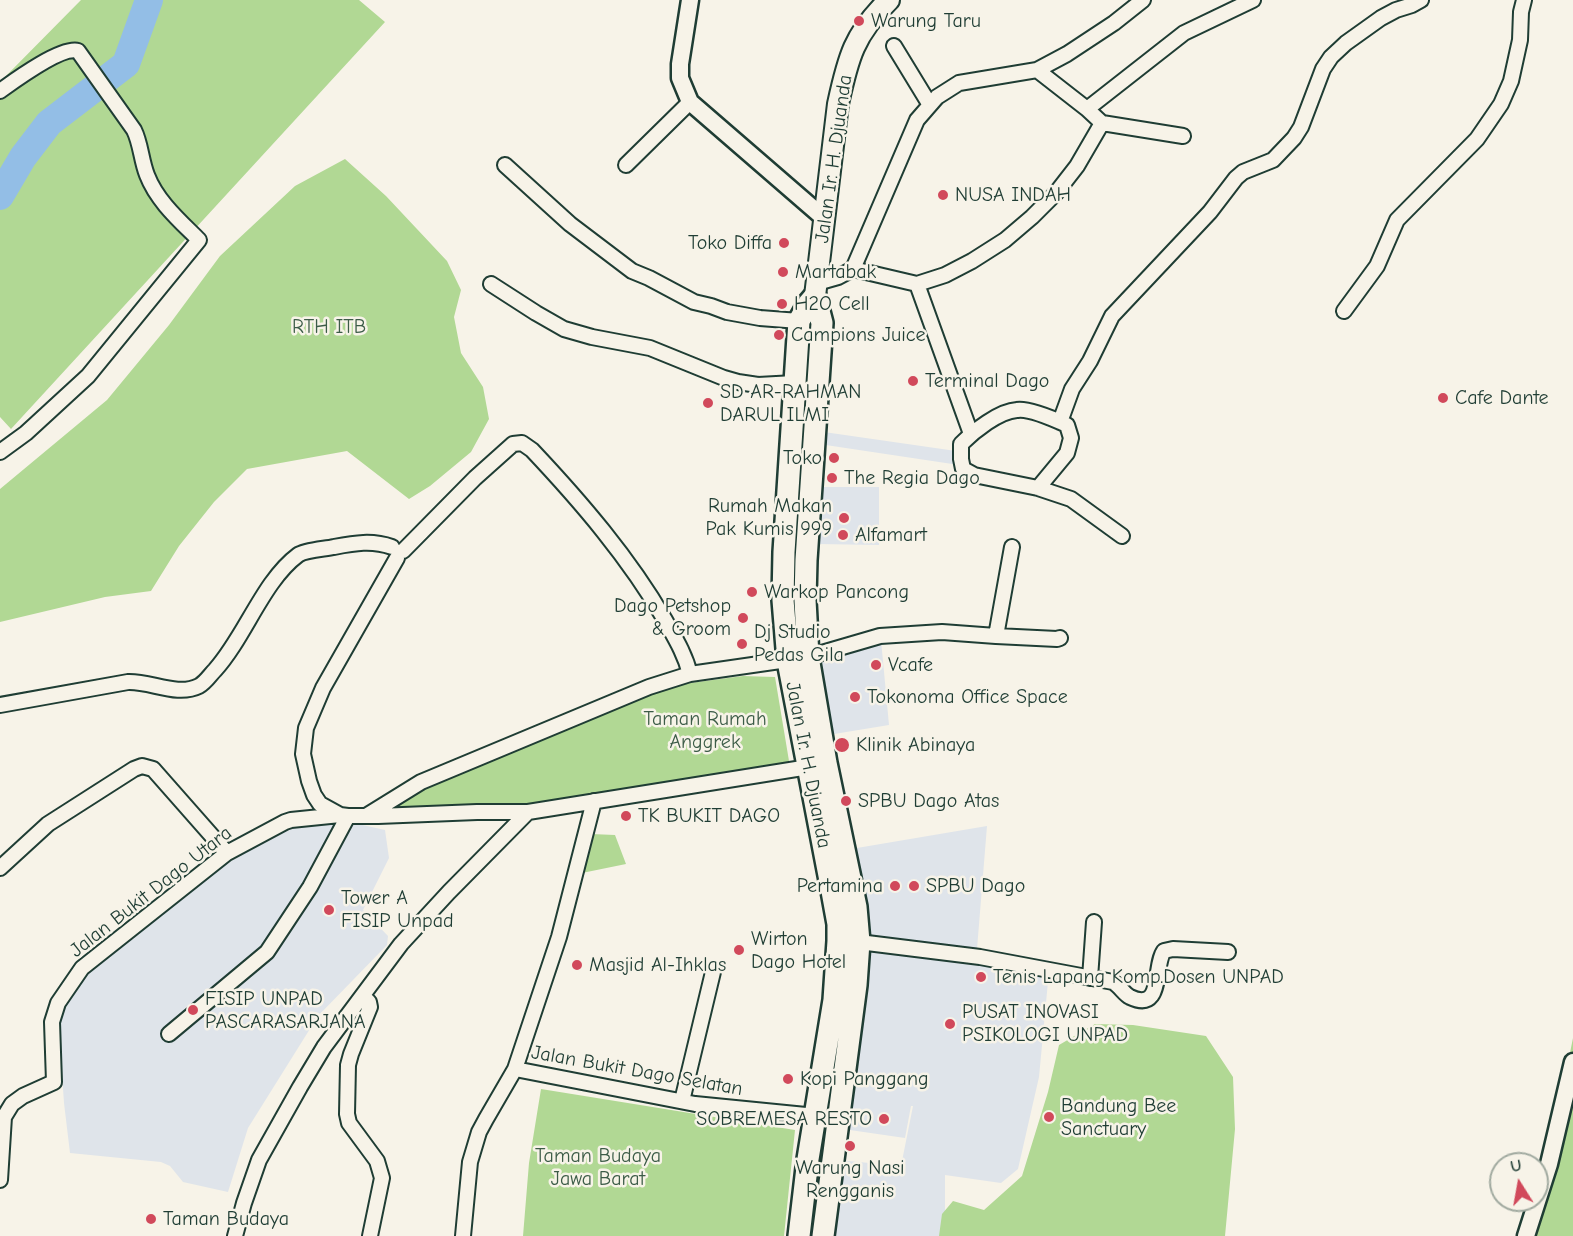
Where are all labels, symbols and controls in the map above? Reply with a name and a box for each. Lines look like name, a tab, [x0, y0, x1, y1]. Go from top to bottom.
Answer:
place label: Warung Taru	[871, 9, 981, 33]
marker: Warung Taru	[852, 14, 866, 28]
street label: Jalan Ir. H. Djuanda	[810, 73, 858, 245]
place label: NUSA INDAH	[955, 183, 1071, 207]
marker: NUSA INDAH	[936, 188, 950, 202]
place label: Toko Diffa	[688, 231, 772, 255]
marker: Toko Diffa	[777, 236, 791, 250]
place label: Martabak	[795, 260, 876, 284]
marker: Martabak	[776, 265, 790, 279]
place label: H2O Cell	[794, 292, 870, 316]
marker: H2O Cell	[775, 297, 789, 311]
park label: RTH ITB	[292, 315, 366, 339]
place label: Campions Juice	[791, 323, 925, 347]
marker: Campions Juice	[772, 328, 786, 342]
place label: Terminal Dago	[925, 369, 1049, 393]
marker: Terminal Dago	[906, 374, 920, 388]
place label: SD AR-RAHMAN DARUL ILMI	[720, 380, 861, 427]
place label: Cafe Dante	[1455, 386, 1549, 410]
marker: Cafe Dante	[1436, 391, 1450, 405]
marker: SD AR-RAHMAN DARUL ILMI	[701, 396, 715, 410]
place label: Toko	[783, 446, 822, 470]
marker: Toko	[827, 451, 841, 465]
place label: The Regia Dago	[844, 466, 980, 490]
marker: The Regia Dago	[825, 471, 839, 485]
place label: Rumah Makan Pak Kumis 999	[706, 494, 832, 541]
marker: Rumah Makan Pak Kumis 999	[837, 511, 851, 525]
place label: Alfamart	[855, 523, 927, 547]
marker: Alfamart	[836, 528, 850, 542]
place label: Warkop Pancong	[764, 580, 909, 604]
marker: Warkop Pancong	[745, 585, 759, 599]
place label: Dago Petshop & Groom	[614, 594, 731, 641]
marker: Dago Petshop & Groom	[736, 611, 750, 625]
place label: Dj Studio Pedas Gila	[754, 620, 844, 667]
marker: Dj Studio Pedas Gila	[735, 637, 749, 651]
place label: Vcafe	[888, 653, 933, 677]
marker: Vcafe	[869, 658, 883, 672]
street label: Jalan Ir. H. Djuanda	[780, 680, 836, 850]
place label: Tokonoma Office Space	[867, 685, 1068, 709]
marker: Tokonoma Office Space	[848, 690, 862, 704]
park label: Taman Rumah Anggrek	[643, 707, 767, 754]
place label: Klinik Abinaya	[856, 733, 975, 757]
marker: Klinik Abinaya	[833, 736, 851, 754]
place label: SPBU Dago Atas	[858, 789, 999, 813]
marker: SPBU Dago Atas	[839, 794, 853, 808]
place label: TK BUKIT DAGO	[638, 804, 780, 828]
marker: TK BUKIT DAGO	[619, 809, 633, 823]
street label: Jalan Bukit Dago Utara	[65, 821, 237, 963]
place label: Pertamina	[797, 874, 883, 898]
place label: SPBU Dago	[926, 874, 1025, 898]
marker: Pertamina	[888, 879, 902, 893]
marker: SPBU Dago	[907, 879, 921, 893]
place label: Tower A FISIP Unpad	[341, 886, 454, 933]
marker: Tower A FISIP Unpad	[322, 903, 336, 917]
place label: Wirton Dago Hotel	[751, 927, 846, 974]
marker: Wirton Dago Hotel	[732, 943, 746, 957]
place label: Masjid Al-Ihklas	[589, 953, 726, 977]
marker: Masjid Al-Ihklas	[570, 958, 584, 972]
place label: Tenis Lapang Komp.Dosen UNPAD	[993, 965, 1284, 989]
marker: Tenis Lapang Komp.Dosen UNPAD	[974, 970, 988, 984]
place label: FISIP UNPAD PASCARASARJANA	[205, 987, 366, 1034]
place label: PUSAT INOVASI PSIKOLOGI UNPAD	[962, 1000, 1128, 1047]
marker: FISIP UNPAD PASCARASARJANA	[186, 1003, 200, 1017]
marker: PUSAT INOVASI PSIKOLOGI UNPAD	[943, 1017, 957, 1031]
street label: Jalan Bukit Dago Selatan	[529, 1041, 745, 1101]
place label: Kopi Panggang	[800, 1067, 929, 1091]
marker: Kopi Panggang	[781, 1072, 795, 1086]
place label: Bandung Bee Sanctuary	[1061, 1094, 1176, 1141]
place label: SOBREMESA RESTO	[696, 1107, 872, 1131]
marker: Bandung Bee Sanctuary	[1042, 1110, 1056, 1124]
marker: SOBREMESA RESTO	[877, 1112, 891, 1126]
marker: Warung Nasi Rengganis	[843, 1139, 857, 1153]
park label: Taman Budaya Jawa Barat	[535, 1144, 661, 1191]
north arrow	[1489, 1152, 1549, 1212]
place label: Warung Nasi Rengganis	[795, 1156, 905, 1203]
text: U	[1509, 1156, 1523, 1176]
place label: Taman Budaya	[163, 1207, 289, 1231]
marker: Taman Budaya	[144, 1212, 158, 1226]

